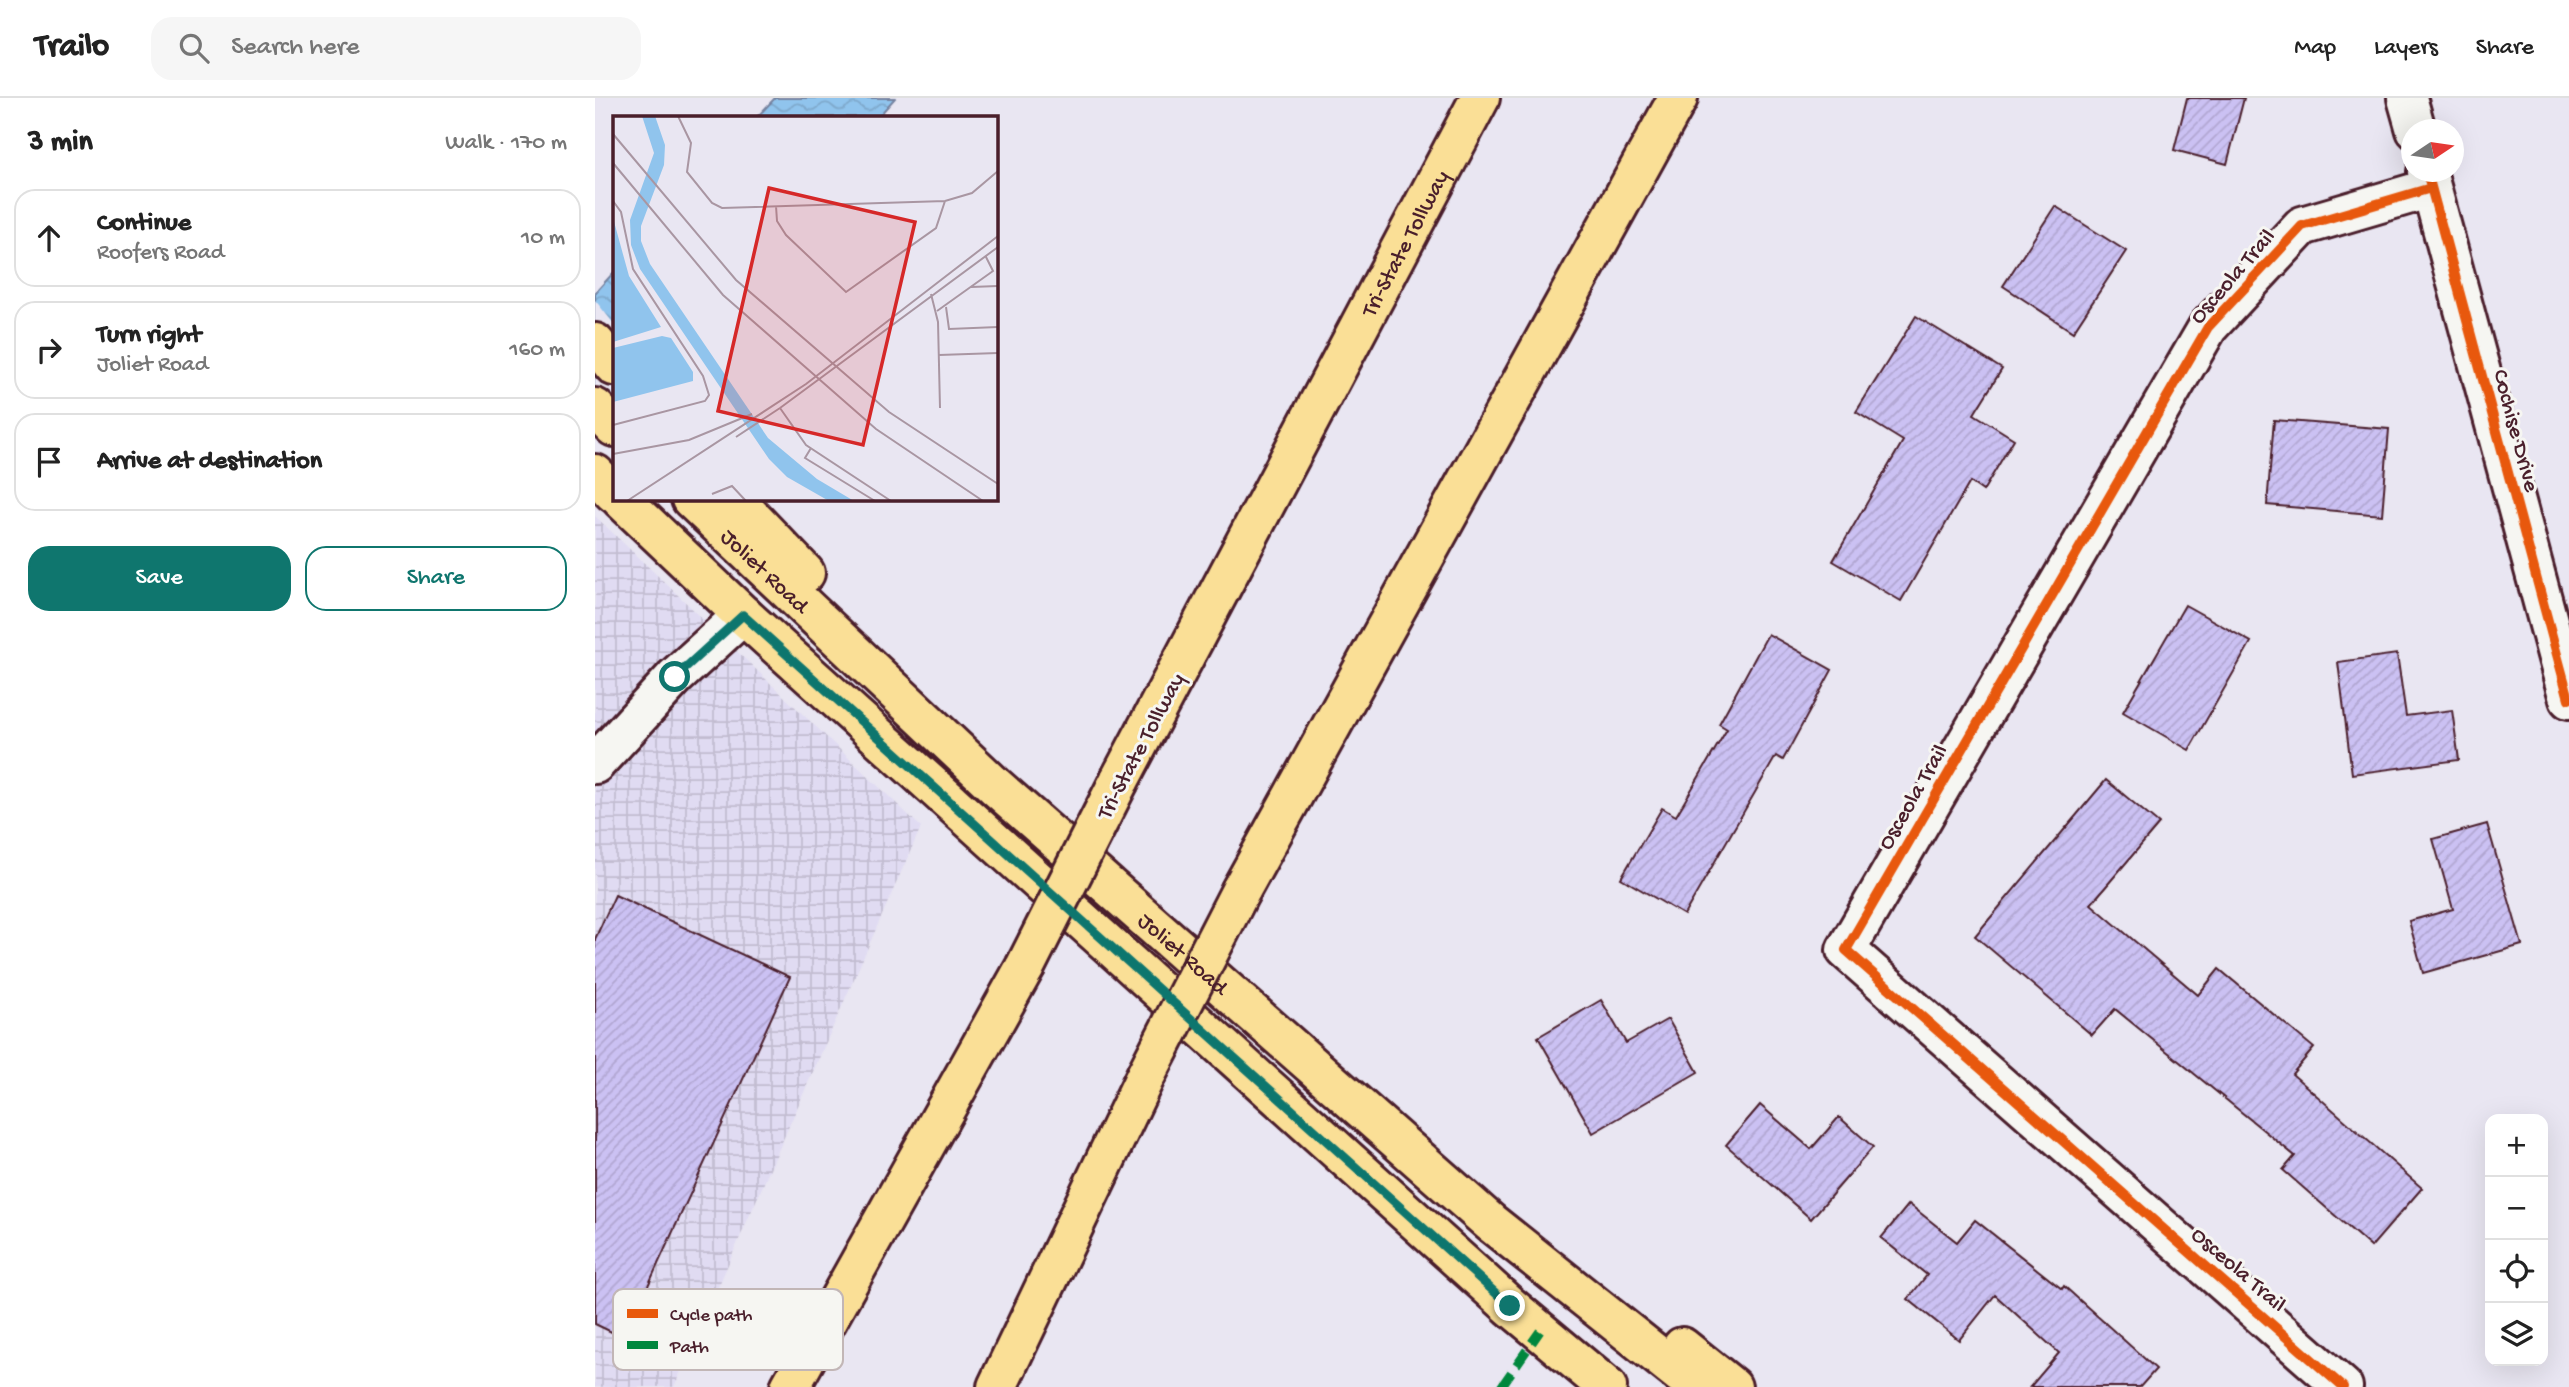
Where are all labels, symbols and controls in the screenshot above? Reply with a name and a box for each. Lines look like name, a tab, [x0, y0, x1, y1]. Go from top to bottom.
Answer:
search box	[151, 17, 641, 80]
text: Trailo	[35, 29, 109, 67]
icon: search	[175, 29, 213, 67]
text: Search here	[231, 33, 359, 64]
text: Map	[2294, 34, 2336, 63]
text: Layers	[2374, 34, 2438, 63]
text: Share	[2476, 34, 2534, 63]
inset map	[613, 116, 997, 500]
north arrow	[2401, 119, 2464, 182]
text: 3 min	[28, 126, 93, 161]
text: Walk · 170 m	[445, 130, 567, 157]
street label: Tri-State Tollway	[1356, 166, 1456, 324]
text: Continue	[97, 209, 191, 240]
icon: ahead	[30, 219, 68, 257]
street label: Osceola Trail	[2185, 224, 2282, 330]
text: 10 m	[521, 225, 565, 252]
text: Roofers Road	[97, 240, 224, 267]
text: Turn right	[97, 321, 201, 352]
icon: right	[30, 331, 68, 369]
text: 160 m	[509, 337, 565, 364]
text: Joliet Road	[97, 352, 208, 379]
street label: Cochise Drive	[2485, 367, 2544, 496]
icon: arrive	[30, 443, 68, 481]
text: Arrive at destination	[97, 447, 322, 478]
street label: Joliet Road	[714, 524, 814, 621]
button: Save	[28, 546, 291, 611]
button: Share	[305, 546, 567, 611]
route start	[659, 661, 690, 692]
street label: Tri-State Tollway	[1091, 669, 1192, 826]
street label: Osceola Trail	[1873, 740, 1955, 855]
street label: Joliet Road	[1131, 908, 1233, 1003]
map controls	[2485, 1114, 2548, 1366]
button: +	[2485, 1114, 2548, 1177]
button: −	[2485, 1177, 2548, 1240]
street label: Osceola Trail	[2185, 1222, 2291, 1319]
button: locate	[2485, 1240, 2548, 1303]
legend	[613, 1289, 843, 1370]
route end	[1494, 1290, 1525, 1321]
button: layers	[2485, 1303, 2548, 1366]
text: Cycle path	[670, 1305, 752, 1328]
text: Path	[669, 1337, 709, 1360]

